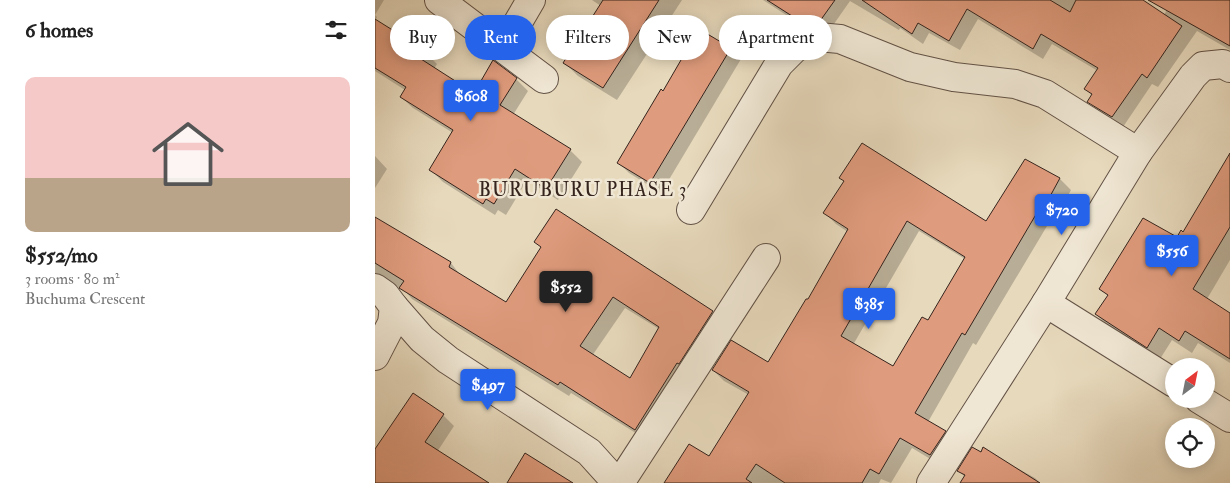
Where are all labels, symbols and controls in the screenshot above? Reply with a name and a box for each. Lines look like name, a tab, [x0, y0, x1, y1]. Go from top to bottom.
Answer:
chip: Buy	[390, 15, 455, 60]
chip: Rent	[465, 15, 536, 60]
chip: Filters	[546, 15, 629, 60]
chip: New	[639, 15, 709, 60]
chip: Apartment	[719, 15, 832, 60]
icon: filters	[322, 16, 350, 44]
text: 6 homes	[25, 17, 93, 44]
pin: $608	[441, 80, 501, 122]
text: $608	[455, 86, 487, 106]
icon: home	[143, 109, 233, 199]
district label: BURUBURU PHASE 3	[479, 178, 687, 202]
pin: $720	[1032, 194, 1092, 236]
text: $720	[1046, 200, 1078, 220]
pin: $556	[1142, 234, 1202, 277]
text: $556	[1156, 241, 1188, 261]
text: $552/mo	[25, 242, 98, 269]
text: 3 rooms · 80 m²	[25, 269, 120, 289]
pin: $552	[536, 270, 596, 313]
text: $552	[550, 277, 582, 297]
pin: $385	[839, 288, 899, 330]
text: Buchuma Crescent	[25, 289, 145, 309]
text: $385	[854, 294, 884, 314]
north arrow	[1165, 358, 1215, 408]
map controls	[1165, 358, 1215, 468]
pin: $497	[458, 368, 518, 411]
text: $497	[471, 375, 505, 395]
button: locate	[1165, 418, 1215, 468]

